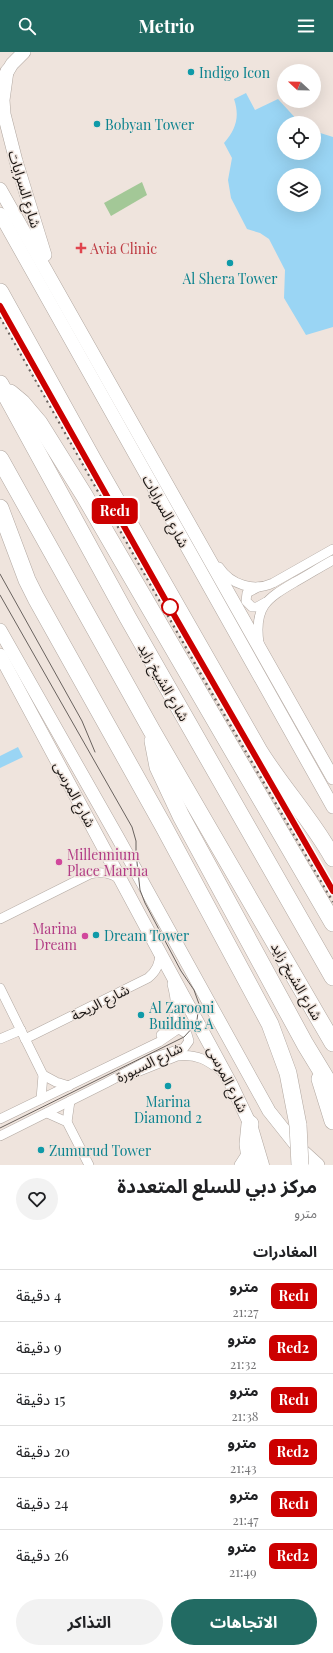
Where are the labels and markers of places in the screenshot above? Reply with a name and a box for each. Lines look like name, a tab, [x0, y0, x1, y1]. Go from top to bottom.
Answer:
place label: Indigo Icon	[199, 63, 271, 82]
marker: Indigo Icon	[186, 67, 196, 77]
place label: Bobyan Tower	[105, 115, 195, 134]
marker: Bobyan Tower	[92, 119, 102, 129]
place label: Avia Clinic	[89, 239, 157, 258]
marker: Avia Clinic	[75, 242, 87, 254]
marker: Al Shera Tower	[225, 258, 235, 268]
place label: Al Shera Tower	[181, 269, 278, 288]
unlabelled marker	[161, 598, 179, 616]
place label: Millennium Place Marina	[67, 845, 148, 880]
marker: Millennium Place Marina	[54, 857, 64, 867]
place label: Marina Dream	[32, 919, 78, 954]
place label: Dream Tower	[104, 926, 190, 945]
marker: Dream Tower	[91, 930, 101, 940]
marker: Marina Dream	[80, 931, 90, 941]
place label: Al Zarooni Building A	[148, 998, 214, 1033]
marker: Al Zarooni Building A	[136, 1010, 146, 1020]
marker: Marina Diamond 2	[163, 1081, 173, 1091]
place label: Marina Diamond 2	[134, 1092, 202, 1127]
place label: Zumurud Tower	[49, 1141, 152, 1160]
marker: Zumurud Tower	[36, 1145, 46, 1155]

